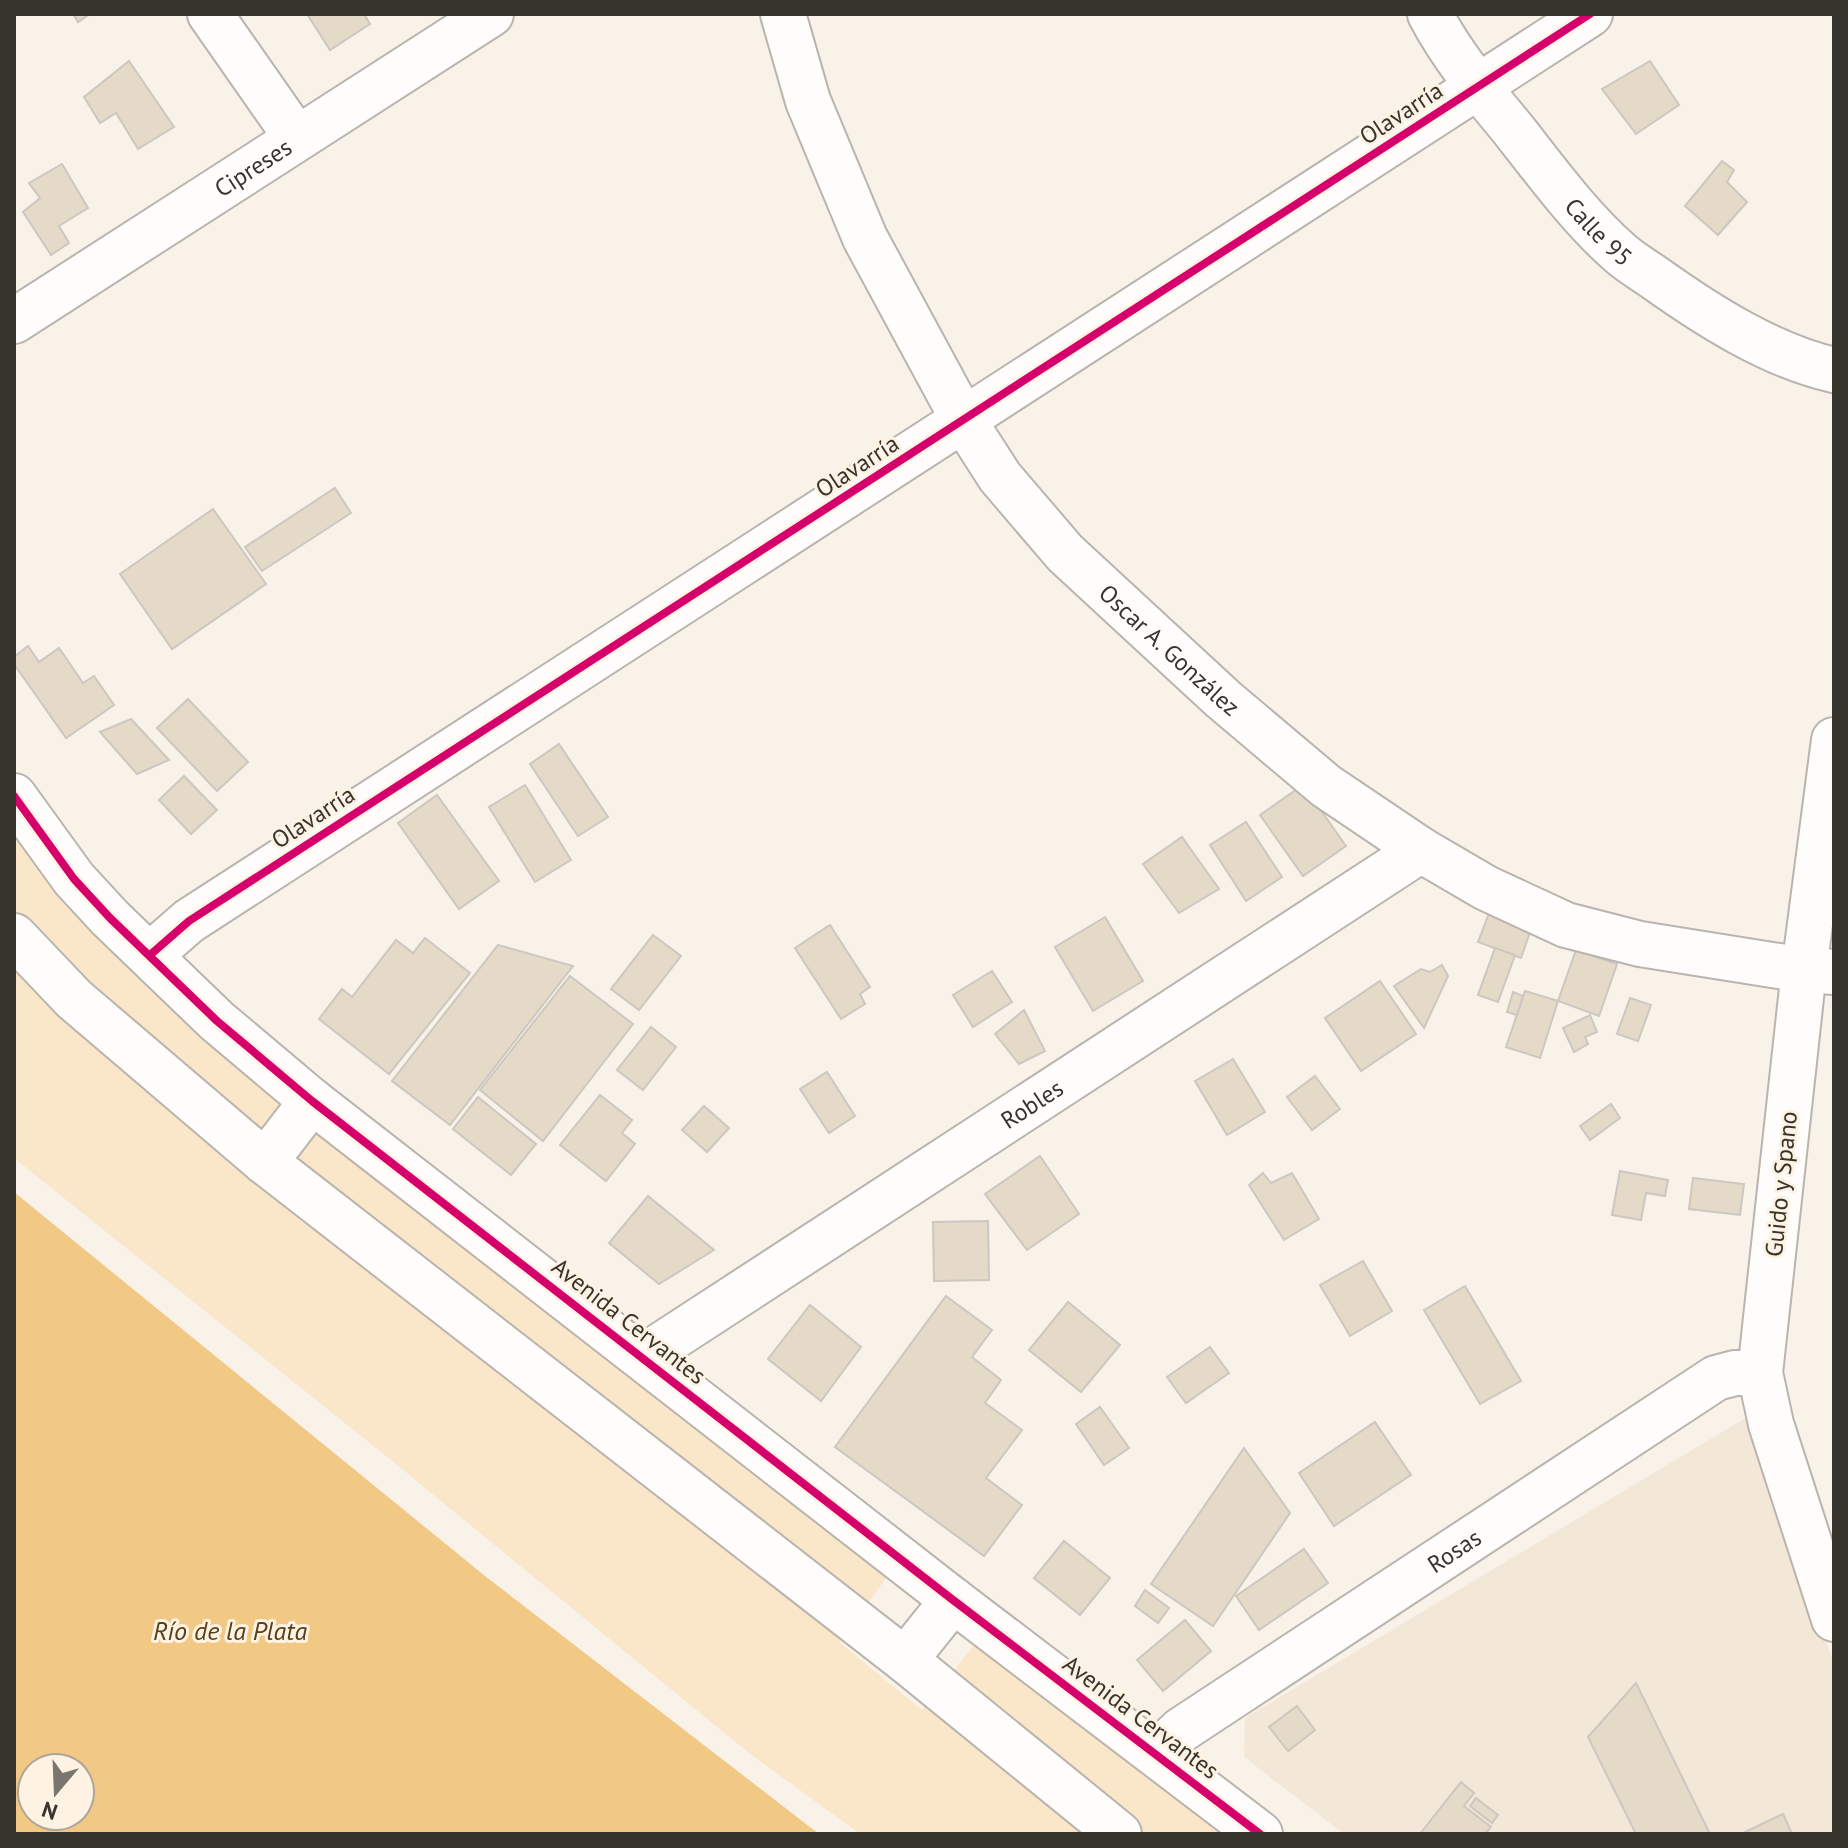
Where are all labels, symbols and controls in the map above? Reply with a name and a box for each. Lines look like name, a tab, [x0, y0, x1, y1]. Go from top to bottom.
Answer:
street label: Olavarría	[1353, 75, 1449, 151]
street label: Cipreses	[208, 131, 297, 204]
street label: Calle 95	[1558, 191, 1639, 273]
street label: Olavarría	[809, 428, 905, 504]
street label: Oscar A. González	[1093, 577, 1246, 722]
street label: Olavarría	[265, 779, 361, 855]
street label: Robles	[995, 1072, 1069, 1135]
street label: Guido y Spano	[1758, 1110, 1804, 1258]
street label: Avenida Cervantes	[546, 1251, 712, 1391]
street label: Rosas	[1421, 1521, 1487, 1579]
water label: Río de la Plata	[153, 1614, 307, 1647]
street label: Avenida Cervantes	[1057, 1648, 1225, 1786]
north arrow	[16, 1752, 96, 1832]
text: N	[38, 1795, 61, 1827]

